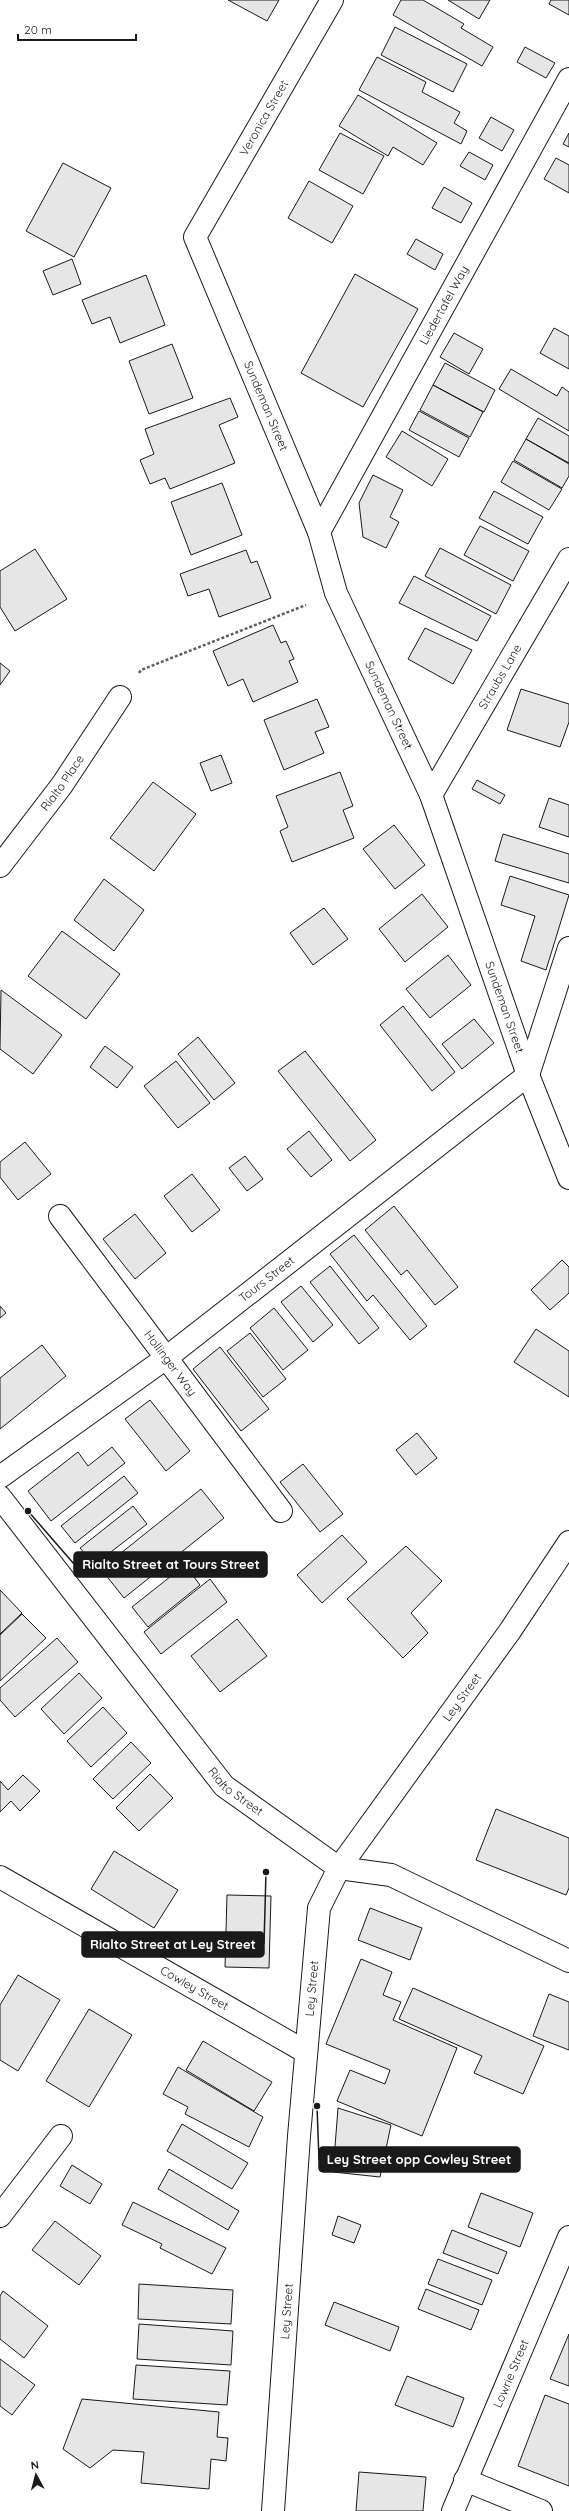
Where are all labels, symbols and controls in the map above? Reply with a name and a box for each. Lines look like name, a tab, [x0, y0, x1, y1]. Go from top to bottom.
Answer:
scale bar	[18, 16, 136, 42]
text: 20 m	[24, 22, 52, 37]
street label: Veronica Street	[236, 77, 291, 158]
street label: Liedertafel Way	[416, 263, 472, 347]
street label: Sundeman Street	[241, 359, 292, 453]
street label: Straubs Lane	[475, 641, 525, 712]
street label: Sundeman Street	[362, 658, 416, 751]
street label: Rialto Place	[37, 751, 87, 814]
street label: Sundeman Street	[482, 959, 528, 1055]
street label: Tours Street	[236, 1253, 297, 1305]
street label: Hollinger Way	[141, 1327, 200, 1399]
callout: Rialto Street at Tours Street	[74, 1552, 267, 1577]
text: Rialto Street at Tours Street	[82, 1556, 260, 1572]
street label: Ley Street	[439, 1670, 484, 1724]
street label: Rialto Street	[205, 1764, 266, 1819]
callout: Rialto Street at Ley Street	[82, 1932, 264, 1957]
text: Rialto Street at Ley Street	[90, 1936, 256, 1952]
street label: Ley Street	[302, 1960, 321, 2017]
street label: Cowley Street	[158, 1962, 232, 2013]
callout: Ley Street opp Cowley Street	[319, 2147, 520, 2172]
text: Ley Street opp Cowley Street	[327, 2151, 511, 2167]
street label: Ley Street	[277, 2283, 296, 2340]
street label: Lowrie Street	[490, 2337, 532, 2410]
north arrow	[16, 2455, 56, 2495]
text: N	[30, 2458, 40, 2473]

